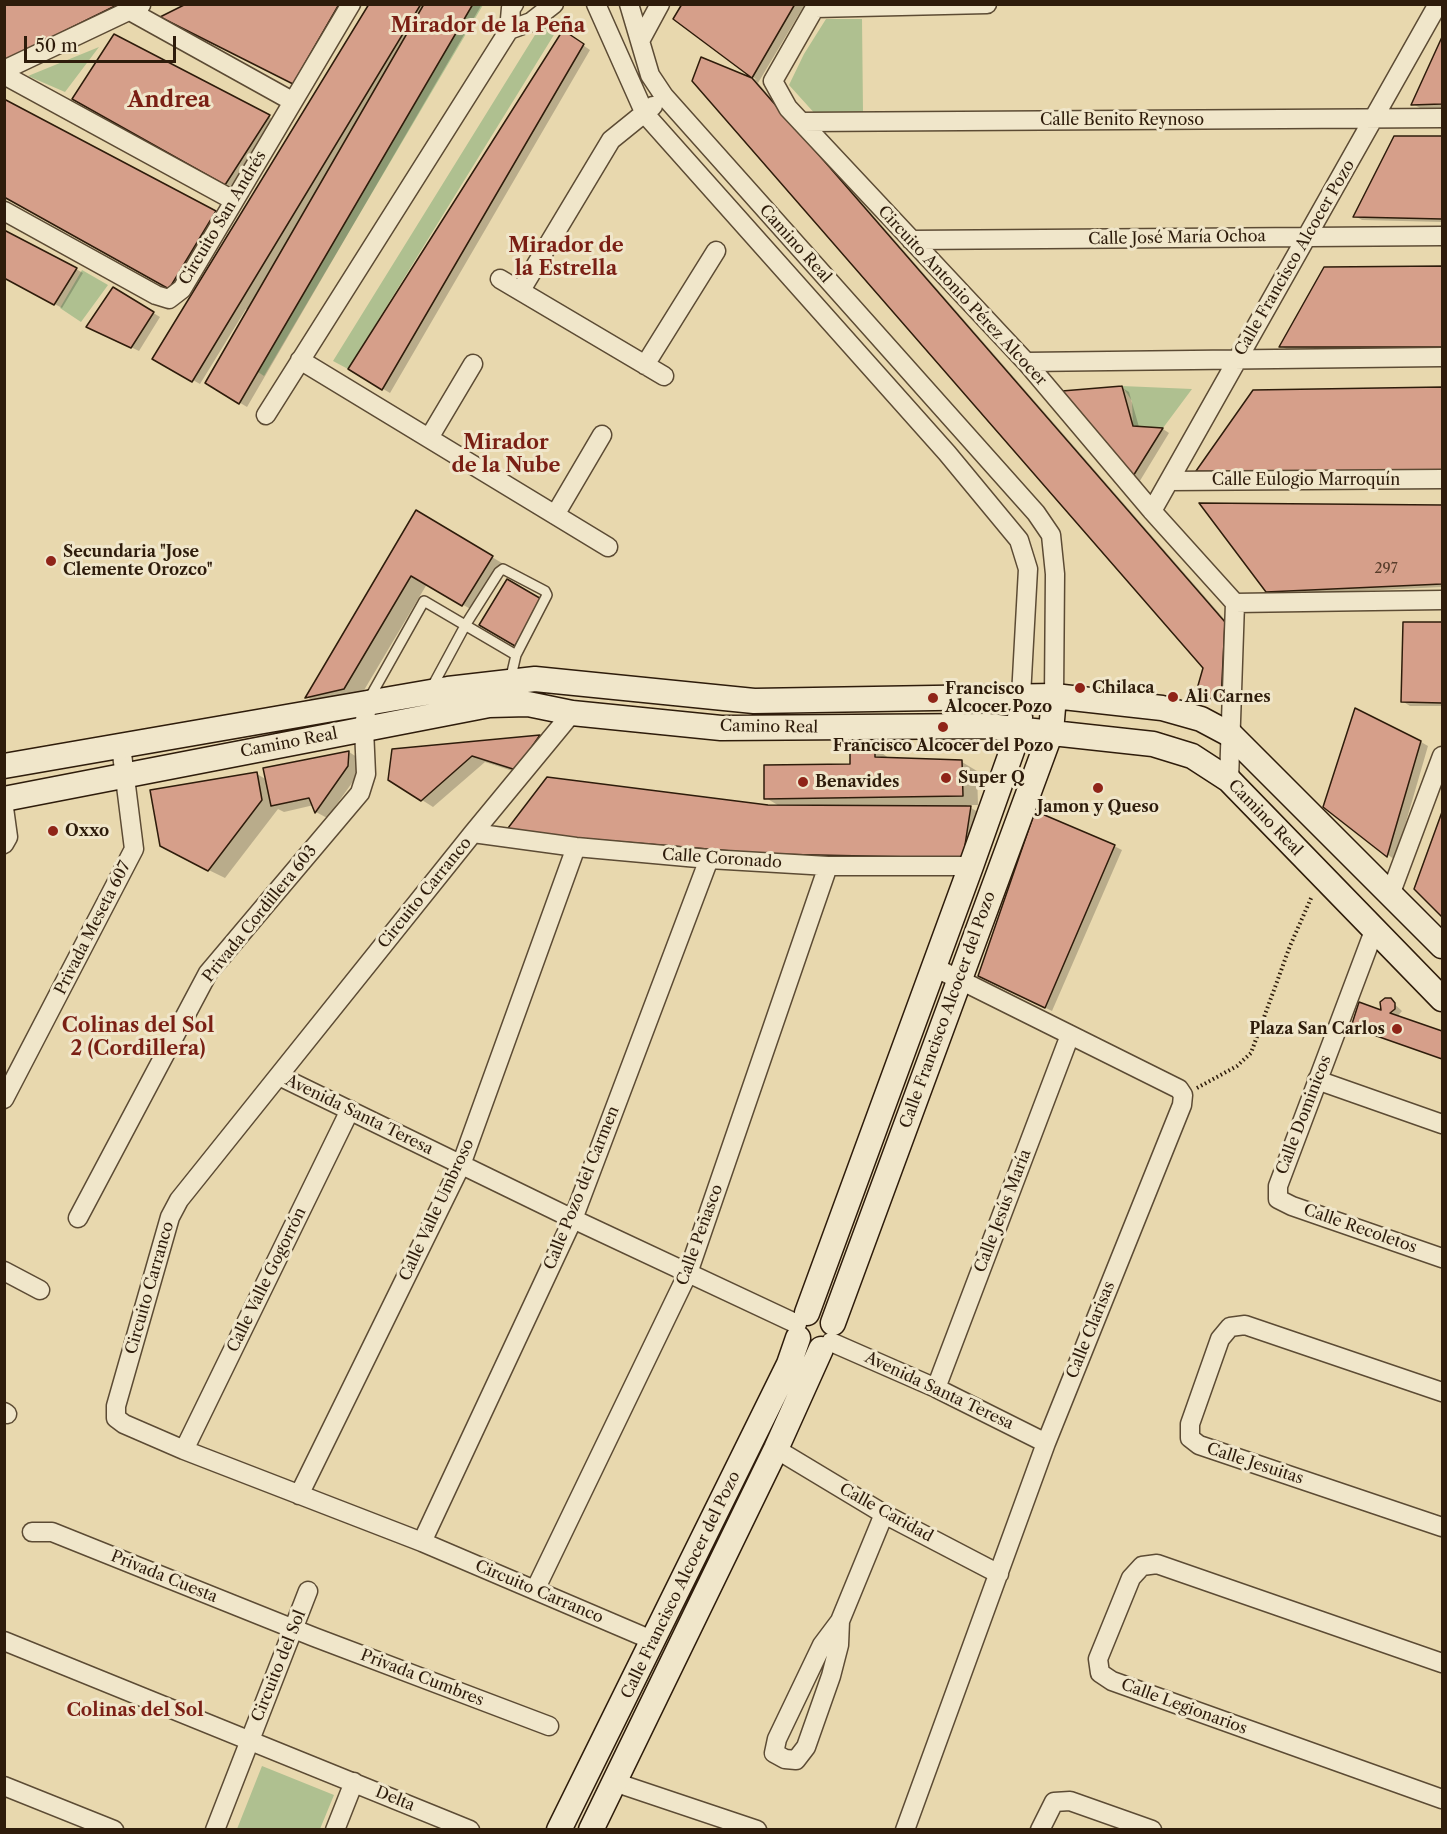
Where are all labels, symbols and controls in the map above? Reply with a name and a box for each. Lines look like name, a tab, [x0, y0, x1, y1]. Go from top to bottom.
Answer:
district label: Mirador de la Peña	[391, 14, 585, 38]
scale bar	[27, 24, 178, 62]
text: 50 m	[35, 35, 78, 57]
district label: Andrea	[127, 88, 211, 114]
street label: Calle Benito Reynoso	[1040, 110, 1204, 130]
street label: Circuito San Andrés	[175, 148, 271, 288]
street label: Calle Francisco Alcocer Pozo	[1231, 157, 1359, 359]
street label: Camino Real	[755, 201, 835, 287]
street label: Circuito Antonio Pérez Alcocer	[874, 202, 1050, 390]
street label: Calle José María Ochoa	[1088, 227, 1266, 249]
district label: Mirador de la Estrella	[508, 234, 624, 281]
district label: Mirador de la Nube	[451, 431, 561, 478]
street label: Calle Eulogio Marroquín	[1212, 470, 1400, 490]
place label: Secundaria "Jose Clemente Orozco"	[63, 542, 213, 580]
marker: Secundaria "Jose Clemente Orozco"	[44, 554, 58, 568]
house number: 297	[1374, 561, 1398, 577]
place label: Chilaca	[1092, 678, 1155, 698]
place label: Francisco Alcocer Pozo	[945, 679, 1052, 717]
marker: Chilaca	[1073, 681, 1087, 695]
place label: Ali Carnes	[1185, 687, 1271, 707]
marker: Ali Carnes	[1166, 690, 1180, 704]
marker: Francisco Alcocer Pozo	[926, 691, 940, 705]
street label: Camino Real	[720, 717, 818, 737]
marker: Francisco Alcocer del Pozo	[936, 720, 950, 734]
street label: Camino Real	[239, 724, 339, 762]
place label: Francisco Alcocer del Pozo	[833, 736, 1053, 756]
place label: Super Q	[958, 768, 1025, 788]
marker: Super Q	[939, 771, 953, 785]
place label: Benavides	[815, 772, 899, 792]
marker: Benavides	[796, 775, 810, 789]
street label: Camino Real	[1224, 776, 1306, 860]
marker: Jamon y Queso	[1091, 781, 1105, 795]
place label: Jamon y Queso	[1037, 797, 1159, 817]
place label: Oxxo	[65, 821, 109, 841]
marker: Oxxo	[46, 824, 60, 838]
street label: Circuito Carranco	[374, 834, 476, 952]
street label: Privada Cordillera 603	[199, 842, 321, 986]
street label: Calle Coronado	[661, 845, 783, 873]
street label: Privada Meseta 607	[51, 858, 135, 998]
street label: Calle Francisco Alcocer del Pozo	[896, 889, 1000, 1131]
district label: Colinas del Sol 2 (Cordillera)	[62, 1014, 214, 1061]
place label: Plaza San Carlos	[1249, 1019, 1385, 1039]
marker: Plaza San Carlos	[1390, 1022, 1404, 1036]
street label: Calle Dominicos	[1272, 1053, 1336, 1177]
street label: Avenida Santa Teresa	[282, 1071, 436, 1159]
street label: Calle Pozo del Carmen	[540, 1103, 624, 1273]
street label: Calle Valle Umbroso	[396, 1136, 478, 1284]
street label: Calle Jesús María	[971, 1147, 1035, 1275]
street label: Calle Peñasco	[673, 1182, 727, 1288]
street label: Calle Recoletos	[1301, 1201, 1419, 1257]
street label: Calle Valle Gogorrón	[224, 1204, 310, 1356]
street label: Circuito Carranco	[122, 1219, 178, 1357]
street label: Calle Clarisas	[1063, 1279, 1119, 1381]
street label: Avenida Santa Teresa	[862, 1348, 1016, 1434]
street label: Calle Jesuitas	[1204, 1439, 1306, 1489]
street label: Calle Francisco Alcocer del Pozo	[617, 1468, 745, 1702]
street label: Calle Caridad	[836, 1479, 936, 1547]
street label: Privada Cuesta	[108, 1547, 220, 1607]
street label: Circuito Carranco	[472, 1556, 606, 1628]
street label: Circuito del Sol	[248, 1607, 310, 1725]
street label: Privada Cumbres	[358, 1646, 486, 1710]
street label: Calle Legionarios	[1118, 1675, 1250, 1739]
district label: Colinas del Sol	[66, 1700, 204, 1722]
street label: Delta	[373, 1782, 417, 1816]

